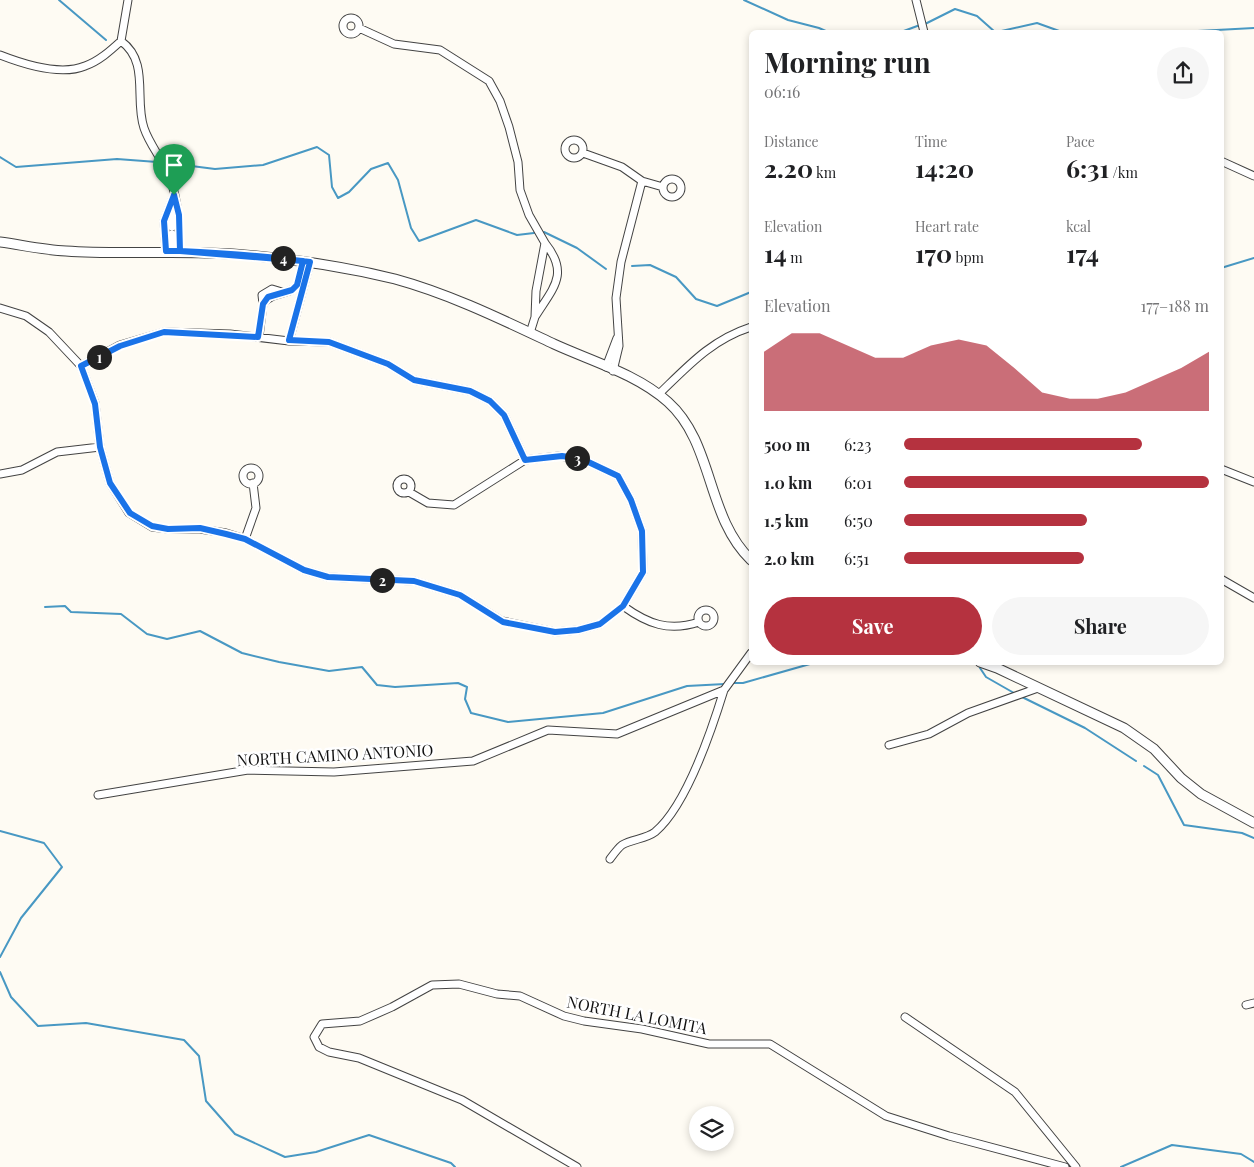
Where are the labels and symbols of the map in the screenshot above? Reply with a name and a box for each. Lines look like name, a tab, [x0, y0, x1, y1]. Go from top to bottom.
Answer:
pin	[153, 144, 195, 195]
pin: 4	[270, 246, 296, 270]
pin: 1	[86, 344, 112, 370]
pin: 3	[564, 446, 590, 470]
pin: 2	[370, 568, 394, 592]
street label: NORTH CAMINO ANTONIO	[236, 739, 434, 770]
street label: NORTH LA LOMITA	[565, 991, 710, 1039]

